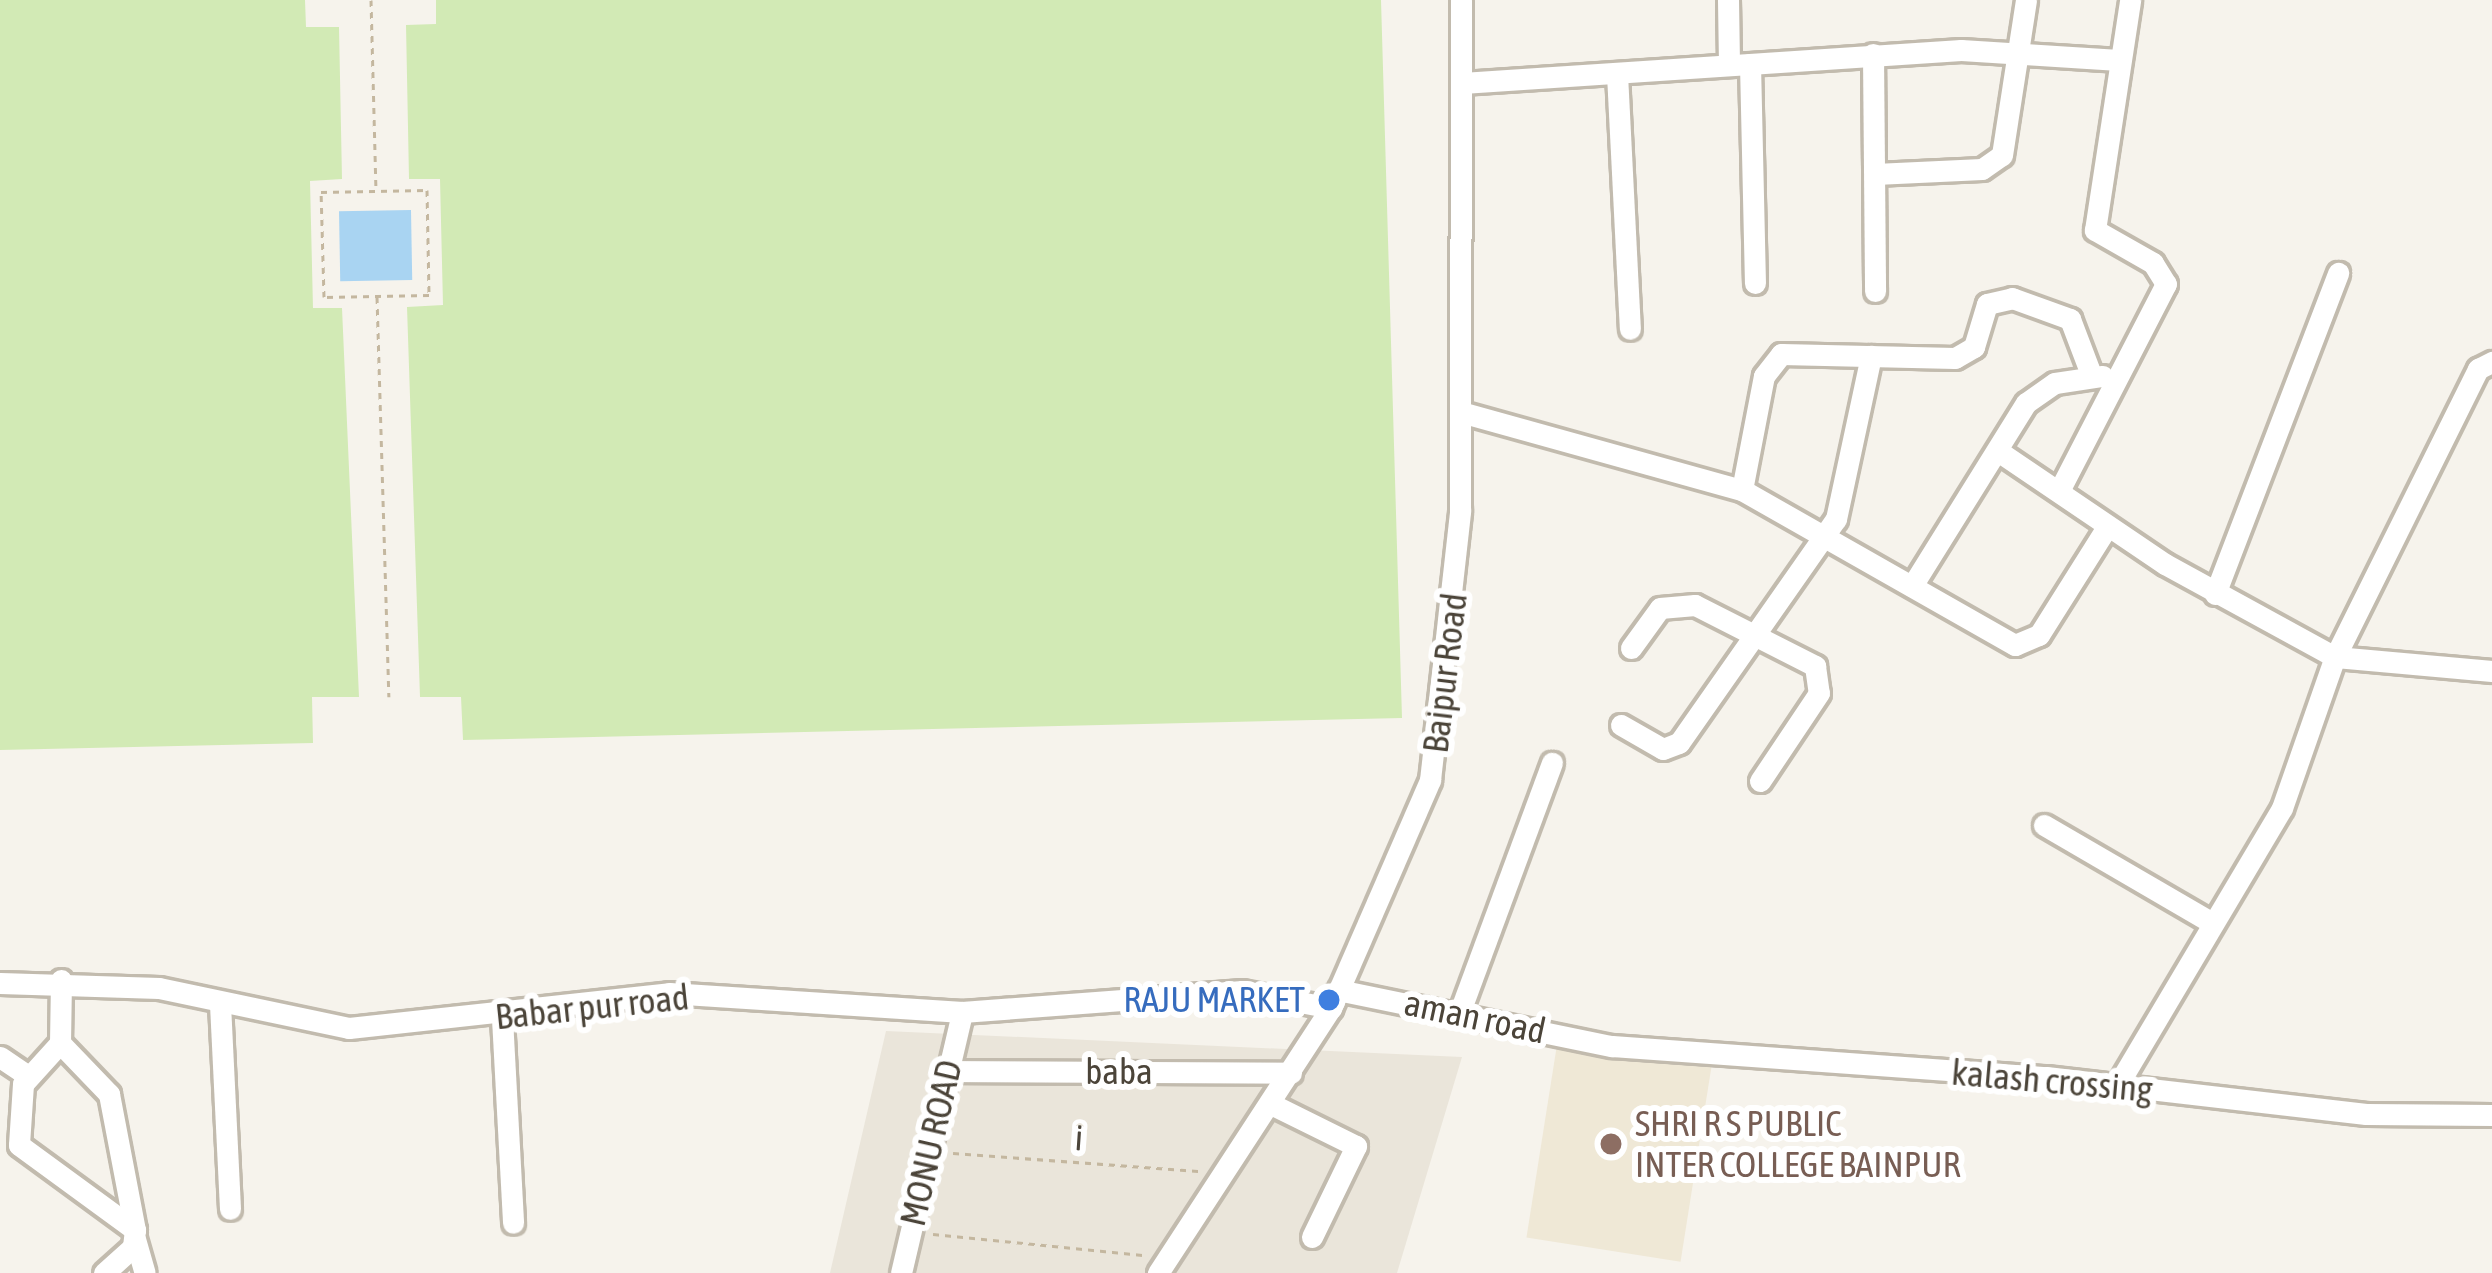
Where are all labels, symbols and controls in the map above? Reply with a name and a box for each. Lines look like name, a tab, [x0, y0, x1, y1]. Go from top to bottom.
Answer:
street label: Baipur Road	[1414, 591, 1476, 755]
street label: Babar pur road	[493, 975, 691, 1039]
place label: RAJU MARKET	[1123, 978, 1305, 1022]
street label: aman road	[1401, 981, 1549, 1053]
marker: RAJU MARKET	[1316, 987, 1342, 1013]
street label: baba	[1085, 1050, 1153, 1094]
street label: kalash crossing	[1950, 1051, 2154, 1111]
street label: MONU ROAD	[891, 1056, 971, 1230]
place label: SHRI R S PUBLIC INTER COLLEGE BAINPUR	[1635, 1101, 1961, 1186]
street label: i	[1073, 1116, 1085, 1160]
marker: SHRI R S PUBLIC INTER COLLEGE BAINPUR	[1598, 1131, 1624, 1157]

